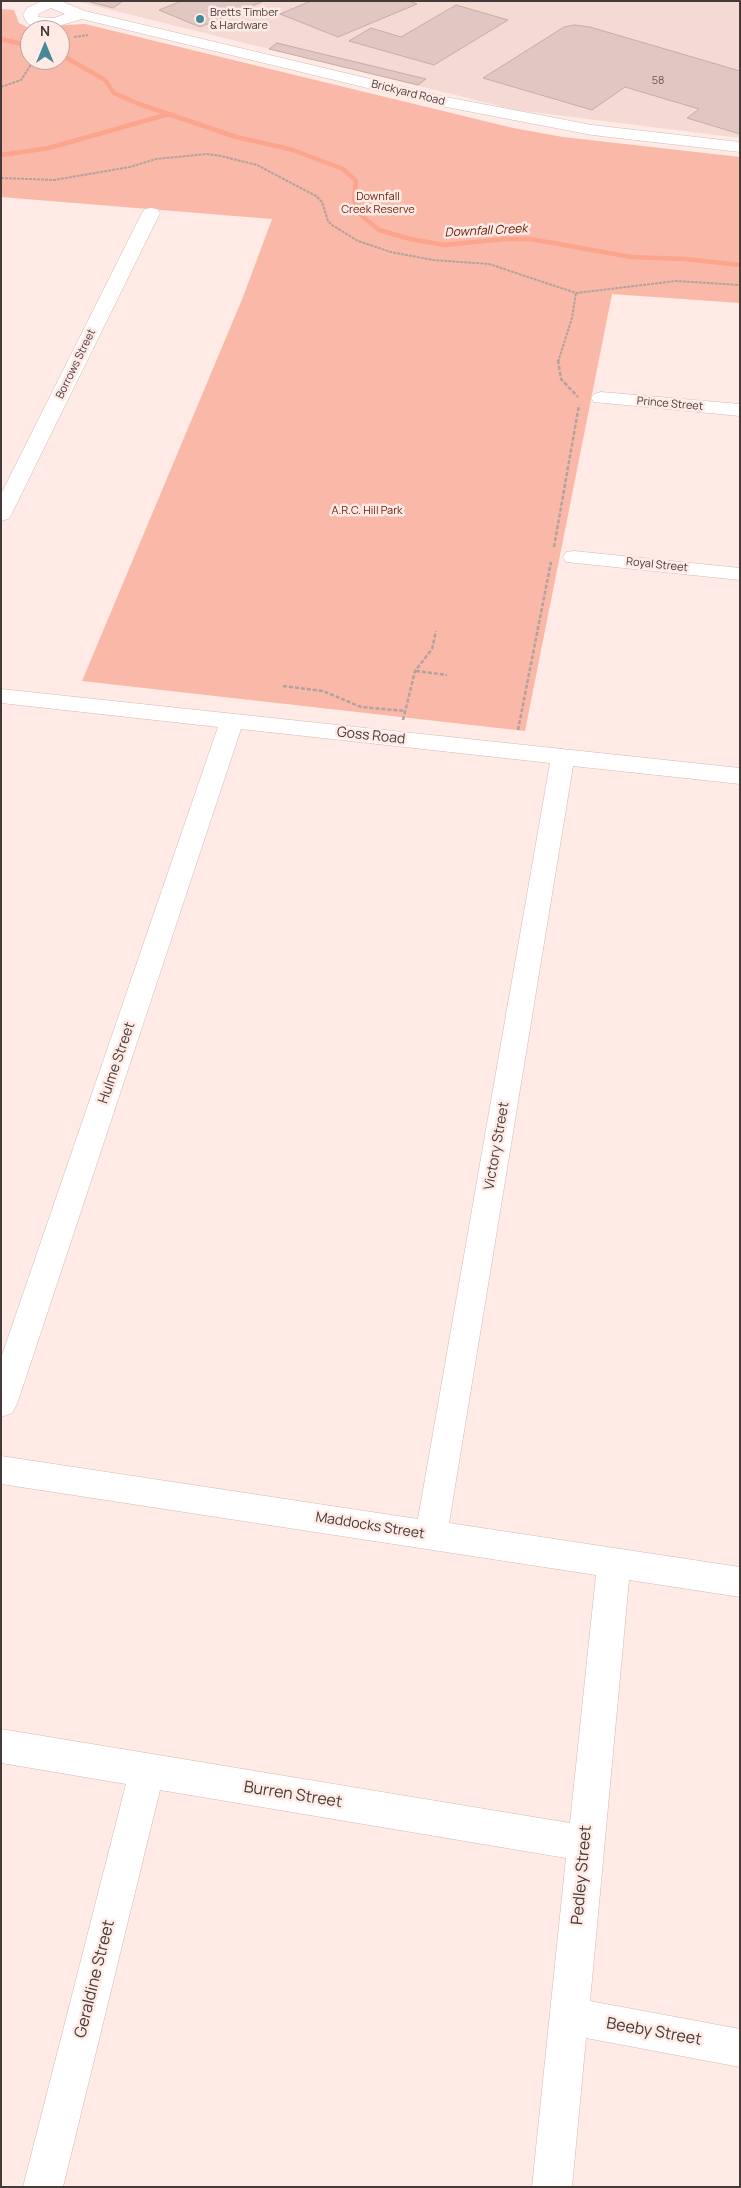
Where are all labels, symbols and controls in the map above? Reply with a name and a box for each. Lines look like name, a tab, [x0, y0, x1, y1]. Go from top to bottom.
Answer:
place label: Bretts Timber & Hardware	[210, 6, 279, 32]
marker: Bretts Timber & Hardware	[194, 13, 206, 25]
north arrow	[20, 20, 70, 70]
text: N	[40, 21, 50, 40]
house number: 58	[652, 74, 664, 88]
street label: Brickyard Road	[370, 78, 446, 108]
park label: Downfall Creek Reserve	[341, 190, 415, 216]
water label: Downfall Creek	[444, 222, 528, 240]
street label: Borrows Street	[53, 327, 99, 401]
street label: Prince Street	[636, 395, 704, 413]
park label: A.R.C. Hill Park	[331, 504, 403, 518]
street label: Royal Street	[625, 555, 689, 575]
street label: Goss Road	[336, 724, 406, 748]
street label: Hulme Street	[95, 1020, 139, 1106]
street label: Victory Street	[481, 1101, 513, 1191]
street label: Maddocks Street	[314, 1509, 426, 1543]
street label: Burren Street	[242, 1778, 344, 1812]
street label: Pedley Street	[568, 1824, 596, 1926]
street label: Geraldine Street	[71, 1918, 119, 2040]
street label: Beeby Street	[605, 2014, 703, 2050]

